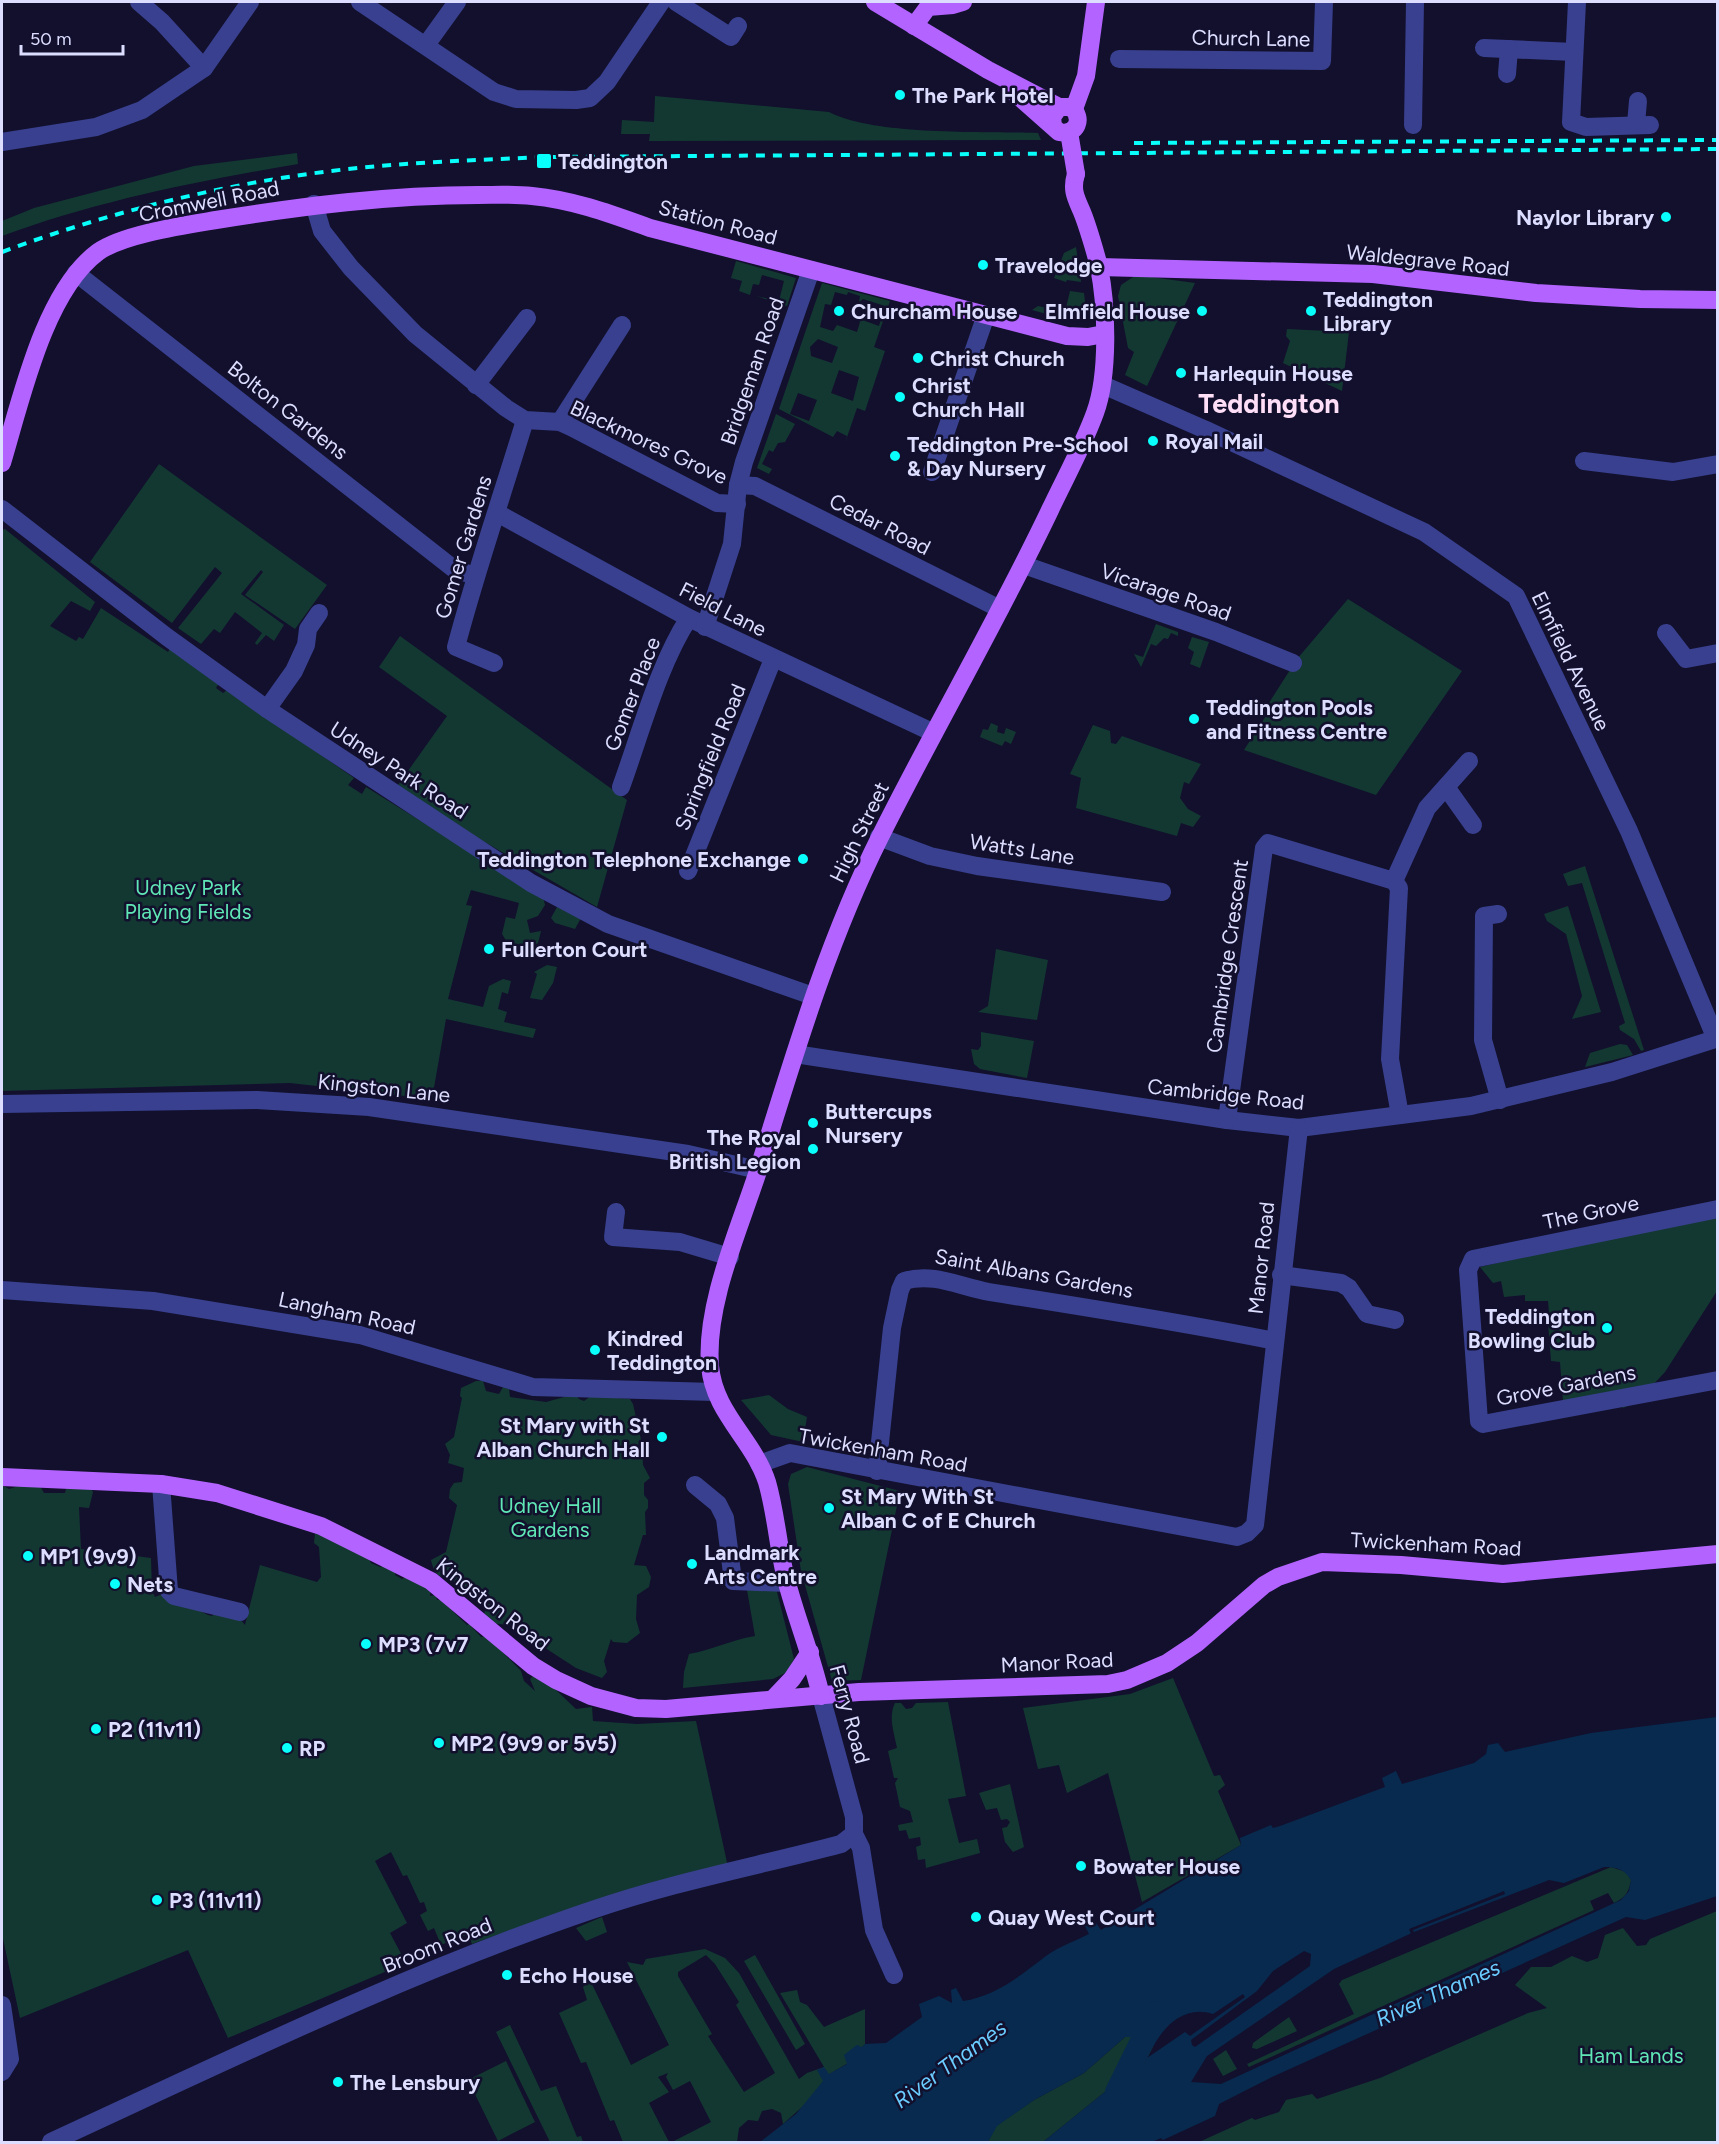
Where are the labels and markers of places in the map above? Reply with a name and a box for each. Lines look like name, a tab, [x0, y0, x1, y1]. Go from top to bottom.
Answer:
place label: The Park Hotel	[912, 83, 1054, 108]
marker: The Park Hotel	[893, 88, 907, 102]
place label: Teddington	[558, 149, 668, 174]
marker: Teddington	[535, 152, 553, 170]
place label: Naylor Library	[1516, 205, 1655, 230]
marker: Naylor Library	[1659, 210, 1673, 224]
place label: Travelodge	[995, 253, 1103, 278]
marker: Travelodge	[976, 258, 990, 272]
place label: Teddington Library	[1323, 287, 1433, 336]
place label: Churcham House	[851, 299, 1018, 324]
place label: Elmfield House	[1045, 299, 1190, 324]
marker: Churcham House	[832, 304, 846, 318]
marker: Elmfield House	[1195, 304, 1209, 318]
marker: Teddington Library	[1304, 304, 1318, 318]
place label: Christ Church	[930, 346, 1064, 371]
marker: Christ Church	[911, 351, 925, 365]
place label: Harlequin House	[1193, 361, 1353, 386]
marker: Harlequin House	[1174, 366, 1188, 380]
place label: Christ Church Hall	[912, 373, 1025, 422]
marker: Christ Church Hall	[893, 390, 907, 404]
place label: Royal Mail	[1165, 429, 1263, 454]
place label: Teddington Pre-School & Day Nursery	[907, 432, 1128, 481]
marker: Royal Mail	[1146, 434, 1160, 448]
marker: Teddington Pre-School & Day Nursery	[888, 449, 902, 463]
place label: Teddington Pools and Fitness Centre	[1206, 695, 1387, 744]
marker: Teddington Pools and Fitness Centre	[1187, 712, 1201, 726]
place label: Teddington Telephone Exchange	[477, 847, 791, 872]
marker: Teddington Telephone Exchange	[796, 852, 810, 866]
place label: Fullerton Court	[501, 937, 647, 962]
marker: Fullerton Court	[482, 942, 496, 956]
place label: Buttercups Nursery	[825, 1099, 932, 1148]
marker: Buttercups Nursery	[806, 1116, 820, 1130]
place label: The Royal British Legion	[669, 1125, 801, 1174]
marker: The Royal British Legion	[806, 1142, 820, 1156]
place label: Teddington Bowling Club	[1468, 1304, 1595, 1353]
marker: Teddington Bowling Club	[1600, 1321, 1614, 1335]
place label: Kindred Teddington	[607, 1326, 717, 1375]
marker: Kindred Teddington	[588, 1343, 602, 1357]
place label: St Mary with St Alban Church Hall	[476, 1413, 650, 1462]
marker: St Mary with St Alban Church Hall	[655, 1430, 669, 1444]
place label: St Mary With St Alban C of E Church	[841, 1484, 1035, 1533]
marker: St Mary With St Alban C of E Church	[822, 1501, 836, 1515]
place label: Landmark Arts Centre	[704, 1540, 817, 1589]
place label: MP1 (9v9)	[40, 1544, 137, 1569]
marker: MP1 (9v9)	[21, 1549, 35, 1563]
marker: Landmark Arts Centre	[685, 1557, 699, 1571]
place label: Nets	[127, 1572, 173, 1597]
marker: Nets	[108, 1577, 122, 1591]
place label: MP3 (7v7	[378, 1632, 469, 1657]
marker: MP3 (7v7	[359, 1637, 373, 1651]
place label: P2 (11v11)	[108, 1717, 201, 1742]
marker: P2 (11v11)	[89, 1722, 103, 1736]
place label: MP2 (9v9 or 5v5)	[451, 1731, 617, 1756]
place label: RP	[299, 1736, 326, 1761]
marker: MP2 (9v9 or 5v5)	[432, 1736, 446, 1750]
marker: RP	[280, 1741, 294, 1755]
place label: Bowater House	[1093, 1854, 1240, 1879]
marker: Bowater House	[1074, 1859, 1088, 1873]
place label: P3 (11v11)	[169, 1888, 262, 1913]
marker: P3 (11v11)	[150, 1893, 164, 1907]
place label: Quay West Court	[988, 1905, 1155, 1930]
marker: Quay West Court	[969, 1910, 983, 1924]
place label: Echo House	[519, 1963, 634, 1988]
marker: Echo House	[500, 1968, 514, 1982]
place label: The Lensbury	[350, 2070, 481, 2095]
marker: The Lensbury	[331, 2075, 345, 2089]

